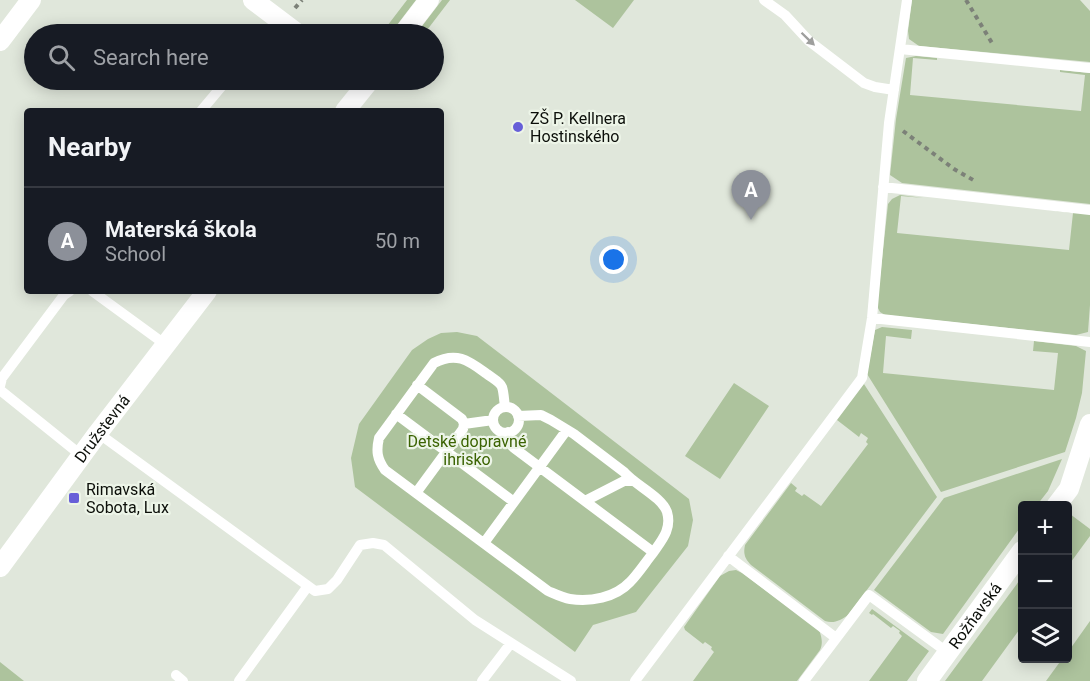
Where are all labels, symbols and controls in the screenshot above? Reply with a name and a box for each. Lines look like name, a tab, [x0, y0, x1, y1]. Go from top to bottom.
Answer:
search box	[24, 24, 444, 90]
one-way arrow	[800, 31, 814, 45]
icon: search	[45, 41, 78, 74]
text: Search here	[93, 45, 209, 70]
place label: ZŠ P. Kellnera Hostinského	[530, 108, 626, 146]
marker: ZŠ P. Kellnera Hostinského	[511, 120, 525, 134]
text: Nearby	[48, 132, 131, 162]
pin: A	[732, 170, 771, 220]
text: Materská škola	[105, 217, 257, 242]
text: A	[61, 229, 74, 253]
text: 50 m	[375, 229, 420, 253]
text: School	[105, 242, 166, 266]
your location	[599, 245, 628, 274]
street label: Družstevná	[70, 391, 133, 466]
park label: Detské dopravné ihrisko	[408, 432, 526, 469]
place label: Rimavská Sobota, Lux	[86, 480, 169, 517]
marker: Rimavská Sobota, Lux	[67, 491, 81, 505]
map controls	[1018, 501, 1072, 663]
button: +	[1018, 501, 1072, 555]
button: −	[1018, 555, 1072, 609]
street label: Rožňavská	[944, 579, 1005, 652]
button: layers	[1018, 609, 1072, 663]

